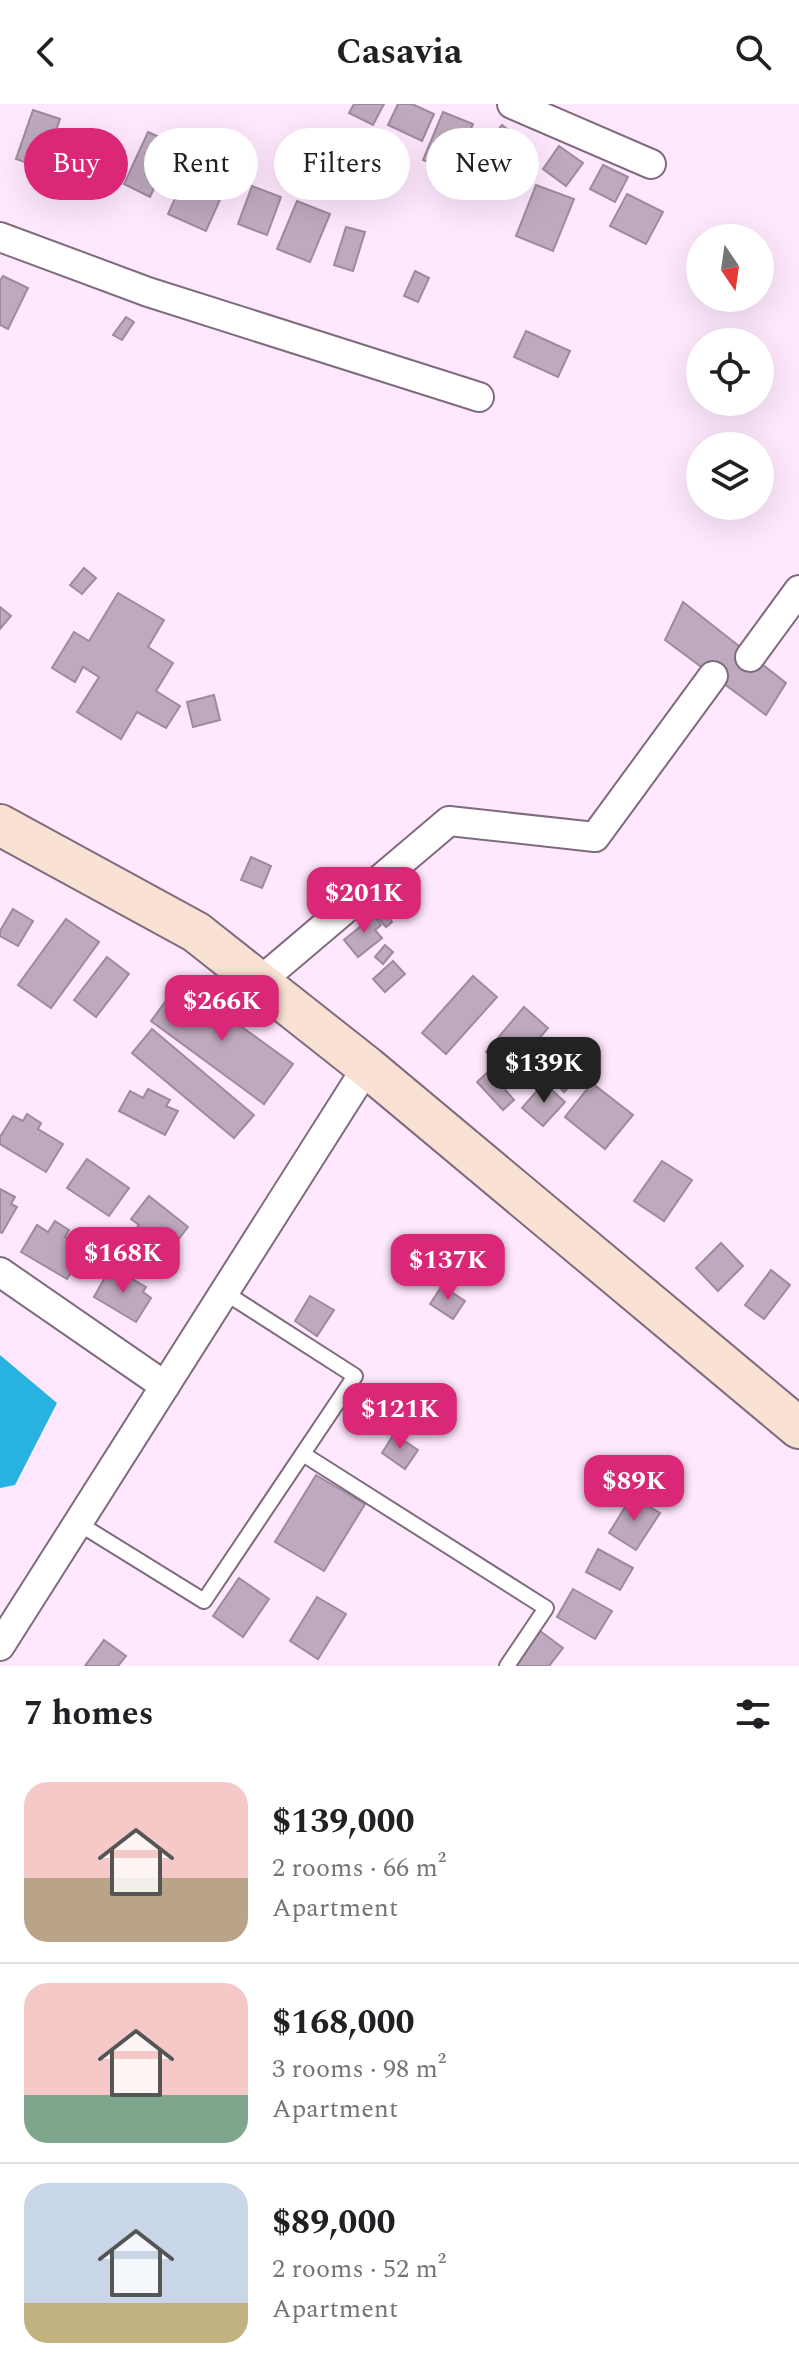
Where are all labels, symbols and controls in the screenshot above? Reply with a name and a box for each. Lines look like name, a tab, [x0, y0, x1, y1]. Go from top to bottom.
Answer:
text: Casavia	[336, 25, 463, 80]
icon: back	[24, 30, 68, 74]
icon: search	[731, 30, 775, 74]
chip: Buy	[24, 128, 128, 200]
chip: Rent	[144, 128, 258, 200]
chip: Filters	[274, 128, 410, 200]
chip: New	[426, 128, 539, 200]
north arrow	[686, 224, 774, 312]
map controls	[686, 224, 774, 520]
button: locate	[686, 328, 774, 416]
button: layers	[686, 432, 774, 520]
pin: $201K	[308, 867, 420, 935]
text: $201K	[325, 873, 403, 913]
pin: $266K	[166, 975, 278, 1043]
text: $266K	[183, 981, 261, 1021]
pin: $139K	[488, 1037, 600, 1105]
text: $139K	[505, 1043, 583, 1083]
pin: $168K	[67, 1227, 179, 1295]
text: $168K	[84, 1233, 162, 1273]
pin: $137K	[392, 1234, 504, 1302]
text: $137K	[409, 1240, 487, 1280]
pin: $121K	[344, 1383, 456, 1451]
text: $121K	[361, 1389, 439, 1429]
pin: $89K	[587, 1455, 681, 1523]
text: $89K	[602, 1461, 666, 1501]
text: 7 homes	[24, 1688, 154, 1740]
icon: filters	[731, 1692, 775, 1736]
text: $139,000	[272, 1796, 415, 1848]
icon: home	[88, 1814, 184, 1910]
text: 2 rooms · 66 m²	[272, 1848, 446, 1888]
text: Apartment	[272, 1888, 398, 1928]
text: $168,000	[272, 1997, 415, 2049]
icon: home	[88, 2015, 184, 2111]
text: 3 rooms · 98 m²	[272, 2049, 446, 2089]
text: Apartment	[272, 2089, 398, 2129]
text: $89,000	[272, 2197, 396, 2249]
icon: home	[88, 2215, 184, 2311]
text: 2 rooms · 52 m²	[272, 2249, 446, 2289]
text: Apartment	[272, 2289, 398, 2329]

